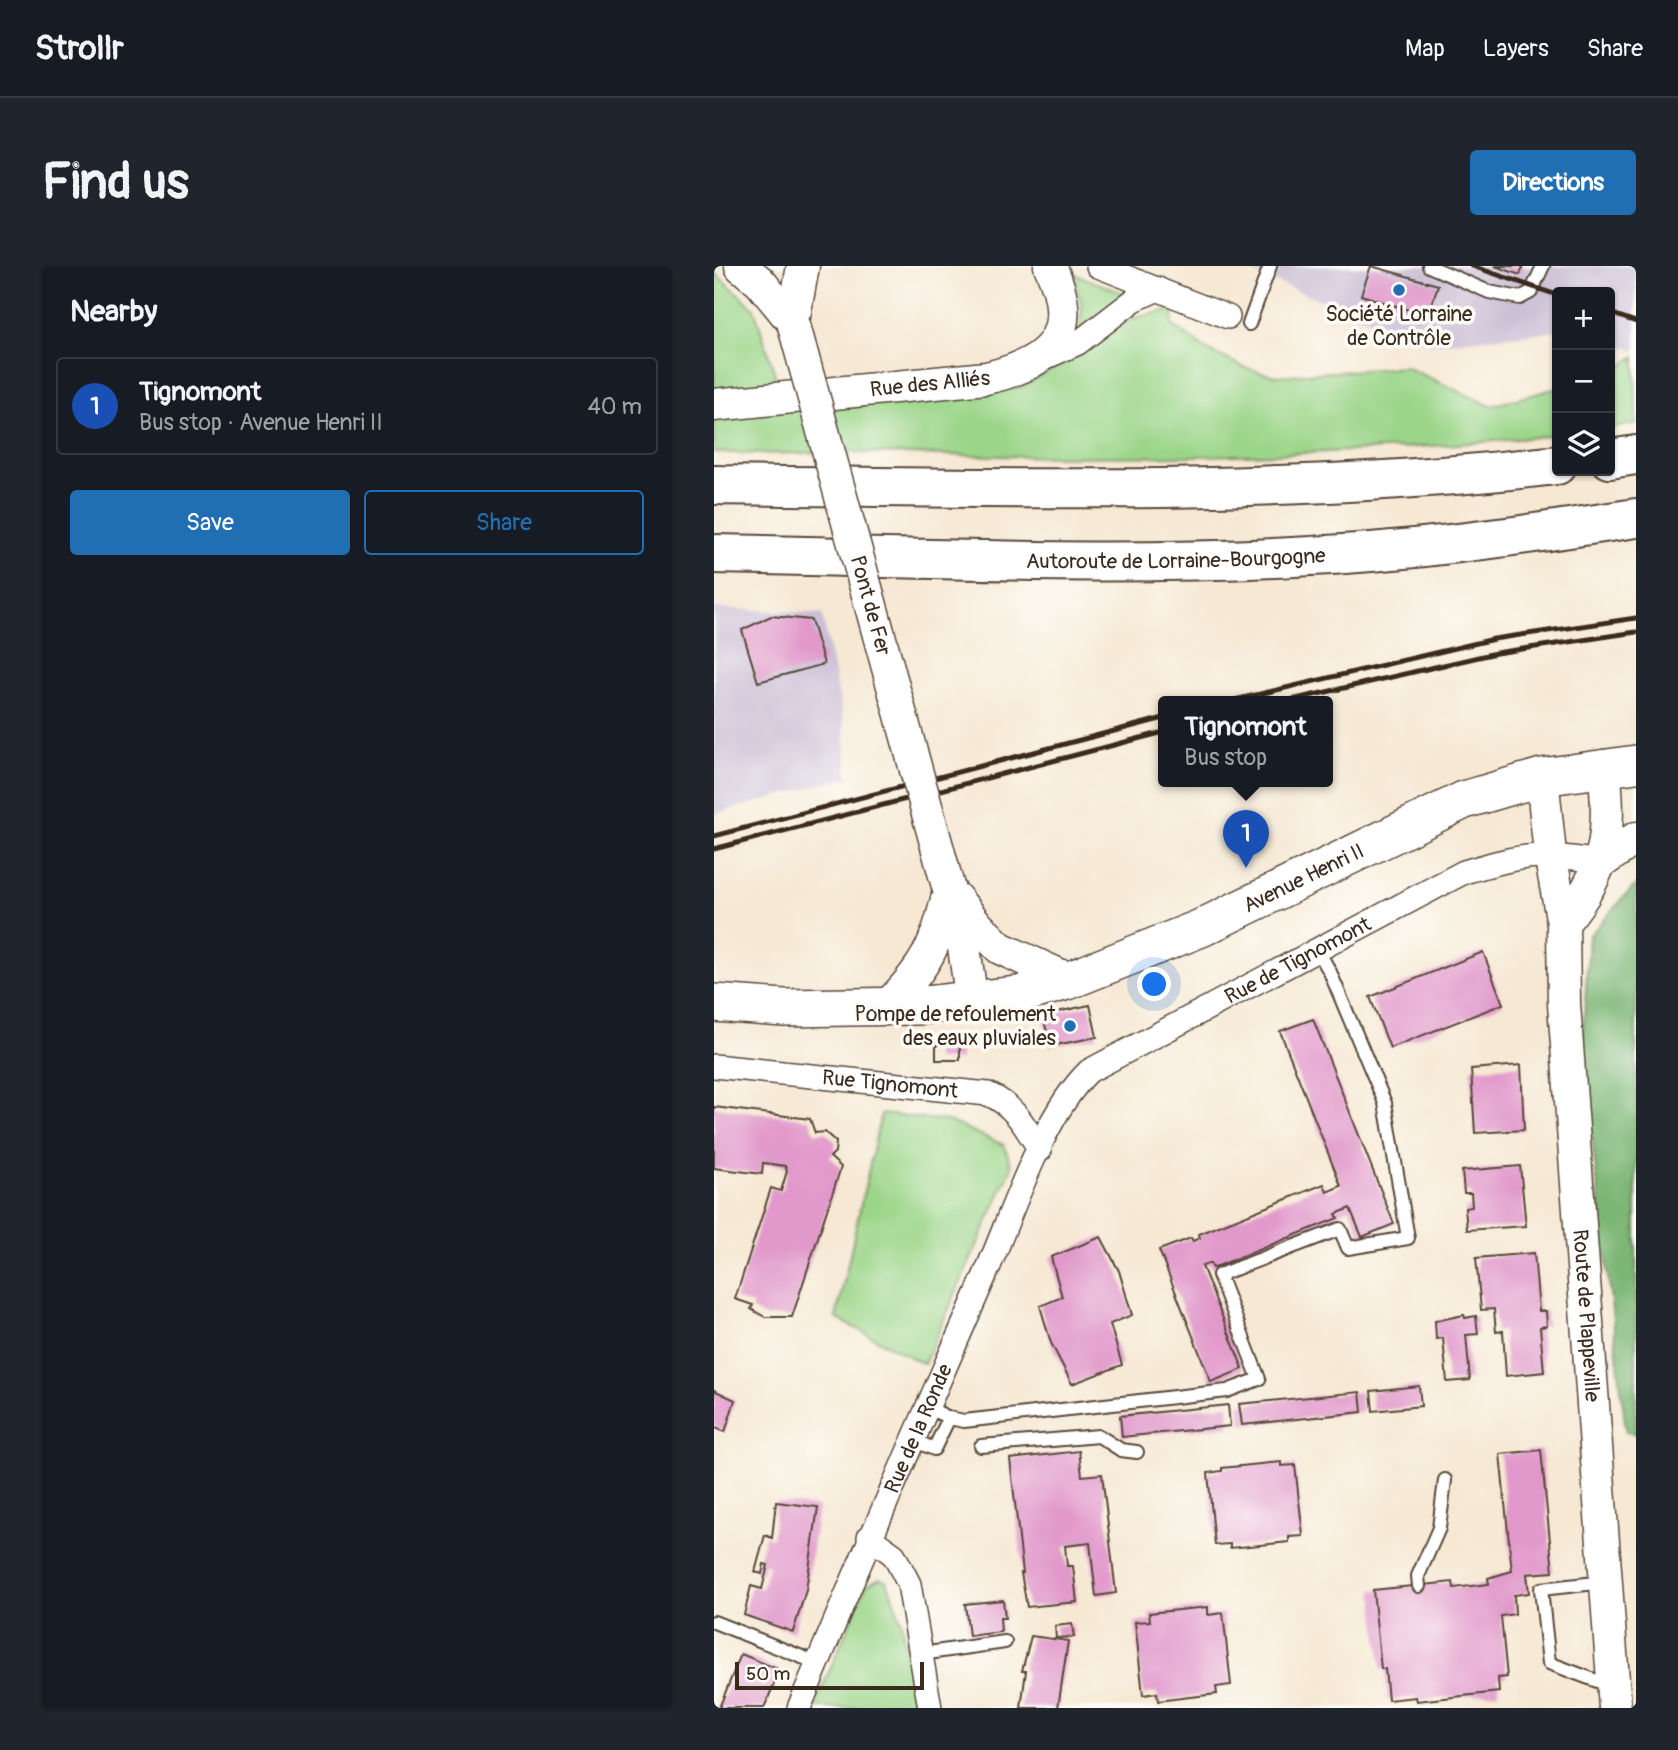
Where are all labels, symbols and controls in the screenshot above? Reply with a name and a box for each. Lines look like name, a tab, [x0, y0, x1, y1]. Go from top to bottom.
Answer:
text: Strollr	[35, 28, 124, 69]
text: Map	[1405, 34, 1445, 63]
text: Layers	[1483, 34, 1549, 63]
text: Share	[1587, 34, 1643, 63]
button: Directions	[1470, 150, 1636, 215]
text: Find us	[42, 152, 189, 213]
marker: Société Lorraine de Contrôle	[1391, 282, 1407, 298]
map controls	[1552, 287, 1615, 476]
button: +	[1552, 287, 1615, 350]
text: Nearby	[70, 293, 157, 330]
place label: Société Lorraine de Contrôle	[1326, 301, 1473, 352]
button: −	[1552, 350, 1615, 413]
street label: Rue des Alliés	[869, 364, 992, 403]
text: Tignomont	[139, 376, 261, 408]
text: 1	[91, 392, 100, 421]
text: 40 m	[588, 392, 642, 421]
text: Bus stop · Avenue Henri II	[139, 408, 383, 437]
button: layers	[1552, 413, 1615, 476]
button: Save	[70, 490, 350, 555]
button: Share	[364, 490, 644, 555]
street label: Autoroute de Lorraine-Bourgogne	[1026, 542, 1327, 575]
street label: Pont de Fer	[844, 552, 898, 659]
popup	[1158, 696, 1333, 787]
text: Tignomont	[1184, 711, 1307, 743]
text: Bus stop	[1184, 743, 1267, 772]
pin: 1	[1223, 810, 1269, 868]
street label: Avenue Henri II	[1239, 837, 1368, 919]
street label: Rue de Tignomont	[1220, 910, 1376, 1010]
your location	[1137, 967, 1171, 1001]
place label: Pompe de refoulement des eaux pluviales	[854, 1001, 1057, 1052]
marker: Pompe de refoulement des eaux pluviales	[1062, 1018, 1078, 1034]
street label: Rue Tignomont	[821, 1064, 960, 1104]
street label: Route de Plappeville	[1567, 1228, 1606, 1403]
street label: Rue de la Ronde	[878, 1359, 959, 1497]
scale bar	[735, 1659, 924, 1691]
text: 50 m	[746, 1662, 790, 1686]

